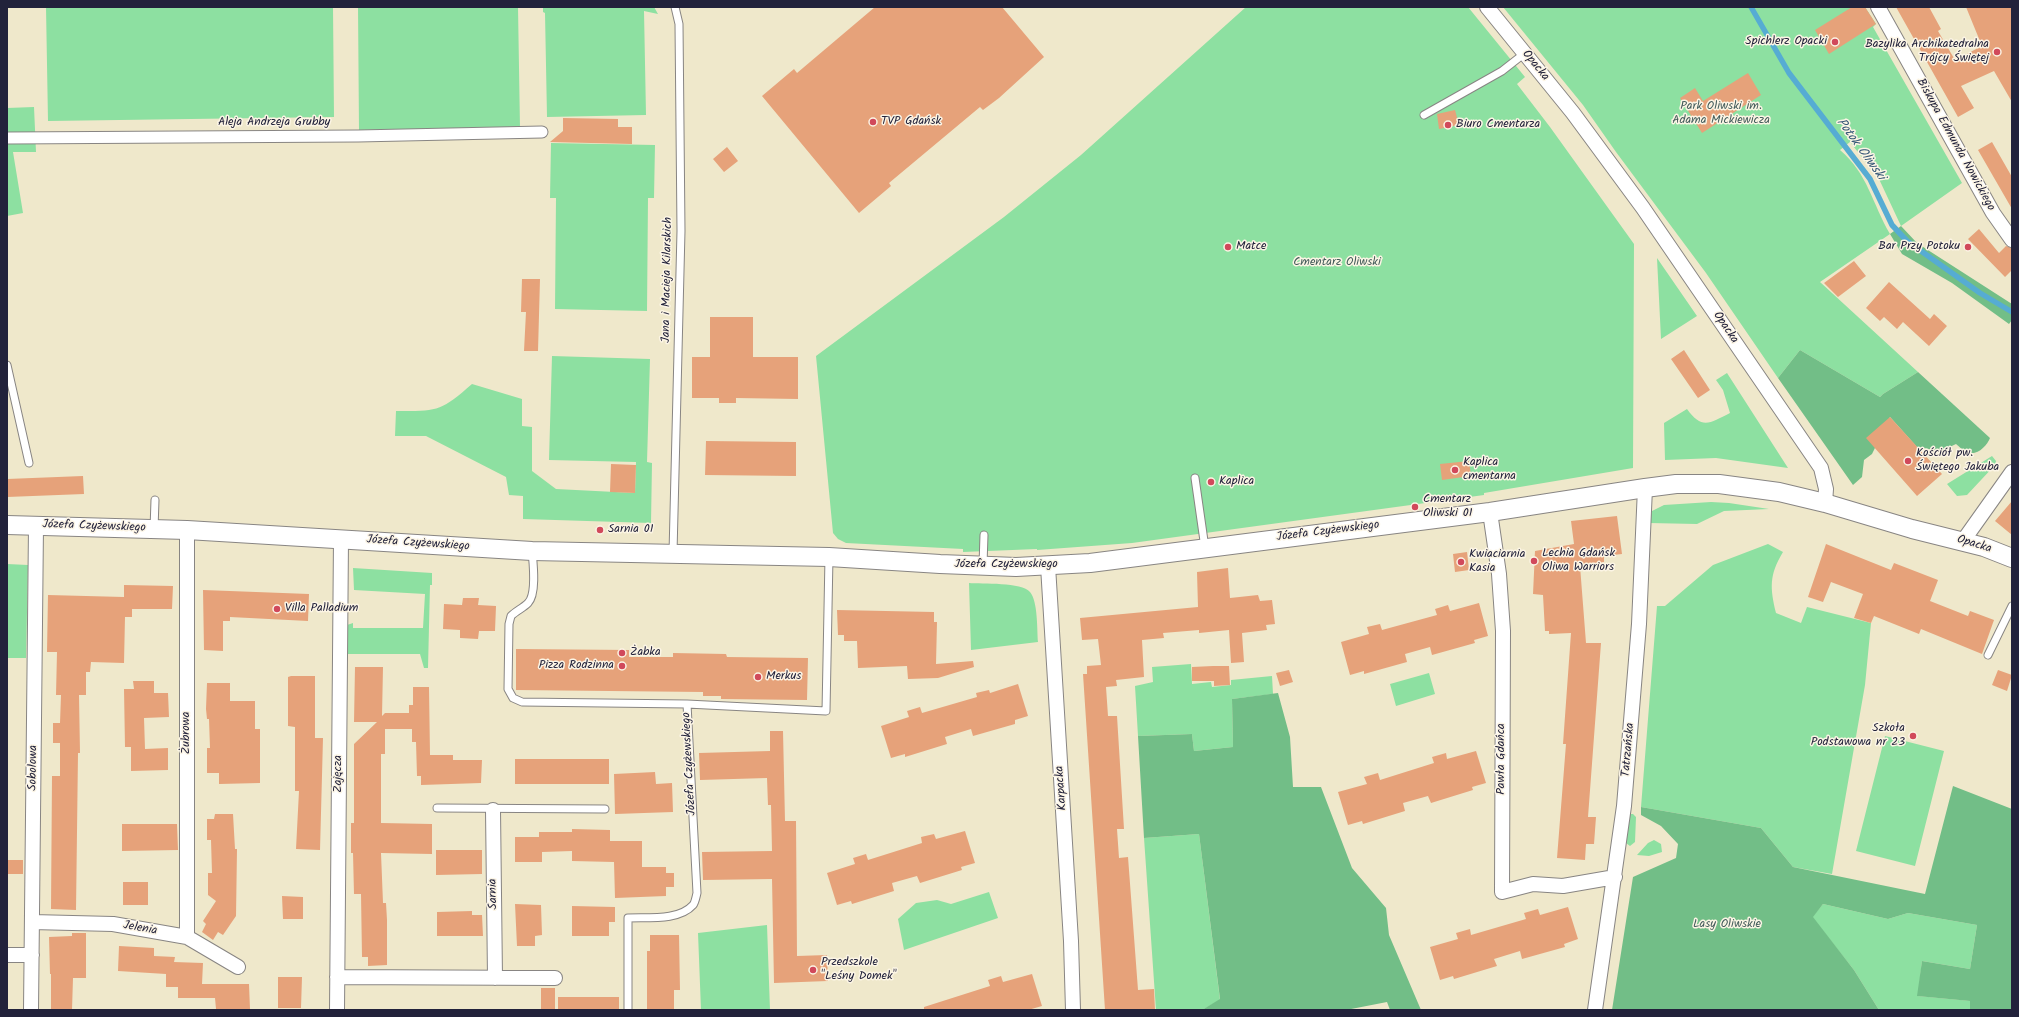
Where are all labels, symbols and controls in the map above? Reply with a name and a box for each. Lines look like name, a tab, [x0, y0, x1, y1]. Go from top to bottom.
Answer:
place label: Spichlerz Opacki	[1745, 35, 1827, 49]
marker: Spichlerz Opacki	[1830, 37, 1840, 47]
place label: Bazylika Archikatedralna Trójcy Świętej	[1865, 38, 1989, 66]
marker: Bazylika Archikatedralna Trójcy Świętej	[1992, 47, 2002, 57]
street label: Opacka	[1518, 48, 1552, 84]
street label: Biskupa Edmunda Nowickiego	[1913, 76, 1997, 214]
park label: Park Oliwski im. Adama Mickiewicza	[1672, 100, 1770, 128]
place label: TVP Gdańsk	[881, 115, 941, 129]
street label: Aleja Andrzeja Grubby	[218, 116, 330, 130]
water label: Potok Oliwski	[1832, 116, 1888, 184]
marker: TVP Gdańsk	[868, 117, 878, 127]
place label: Biuro Cmentarza	[1456, 118, 1540, 132]
marker: Biuro Cmentarza	[1443, 120, 1453, 130]
street label: Jana i Macieja Kilarskich	[660, 217, 676, 343]
place label: Matce	[1236, 240, 1266, 254]
place label: Bar Przy Potoku	[1878, 240, 1960, 254]
marker: Matce	[1223, 242, 1233, 252]
marker: Bar Przy Potoku	[1963, 242, 1973, 252]
park label: Cmentarz Oliwski	[1293, 256, 1381, 270]
street label: Opacka	[1709, 309, 1741, 347]
place label: Kościół pw. Świętego Jakuba	[1916, 447, 1999, 475]
place label: Kaplica cmentarna	[1463, 456, 1516, 484]
marker: Kościół pw. Świętego Jakuba	[1903, 456, 1913, 466]
marker: Kaplica cmentarna	[1450, 465, 1460, 475]
place label: Kaplica	[1219, 475, 1254, 489]
marker: Kaplica	[1206, 477, 1216, 487]
place label: Cmentarz Oliwski 01	[1423, 493, 1472, 521]
marker: Cmentarz Oliwski 01	[1410, 502, 1420, 512]
street label: Józefa Czyżewskiego	[42, 518, 146, 536]
street label: Józefa Czyżewskiego	[1276, 519, 1380, 545]
place label: Sarnia 01	[608, 523, 653, 537]
marker: Sarnia 01	[595, 525, 605, 535]
street label: Józefa Czyżewskiego	[366, 533, 470, 555]
street label: Opacka	[1955, 533, 1993, 557]
place label: Lechia Gdańsk Oliwa Warriors	[1542, 547, 1615, 575]
place label: Kwiaciarnia Kasia	[1469, 548, 1525, 576]
marker: Lechia Gdańsk Oliwa Warriors	[1529, 556, 1539, 566]
marker: Kwiaciarnia Kasia	[1456, 557, 1466, 567]
street label: Józefa Czyżewskiego	[954, 558, 1058, 572]
place label: Villa Palladium	[285, 602, 358, 616]
marker: Villa Palladium	[272, 604, 282, 614]
place label: Żabka	[630, 646, 661, 660]
marker: Żabka	[617, 648, 627, 658]
place label: Pizza Rodzinna	[539, 659, 614, 673]
marker: Pizza Rodzinna	[617, 661, 627, 671]
place label: Merkus	[766, 670, 801, 684]
marker: Merkus	[753, 672, 763, 682]
street label: Żubrowa	[180, 712, 194, 754]
street label: Józefa Czyżewskiego	[680, 712, 700, 816]
street label: Tatrzańska	[1619, 722, 1639, 778]
place label: Szkoła Podstawowa nr 23	[1811, 722, 1905, 750]
street label: Pawła Gdańca	[1495, 723, 1509, 795]
marker: Szkoła Podstawowa nr 23	[1908, 731, 1918, 741]
street label: Sobolowa	[26, 745, 42, 791]
street label: Zajęcza	[332, 755, 346, 793]
street label: Karpacka	[1053, 765, 1071, 811]
street label: Sarnia	[487, 878, 501, 910]
park label: Lasy Oliwskie	[1693, 918, 1761, 932]
street label: Jelenia	[122, 919, 158, 939]
place label: Przedszkole "Leśny Domek"	[821, 956, 897, 984]
marker: Przedszkole "Leśny Domek"	[808, 965, 818, 975]

